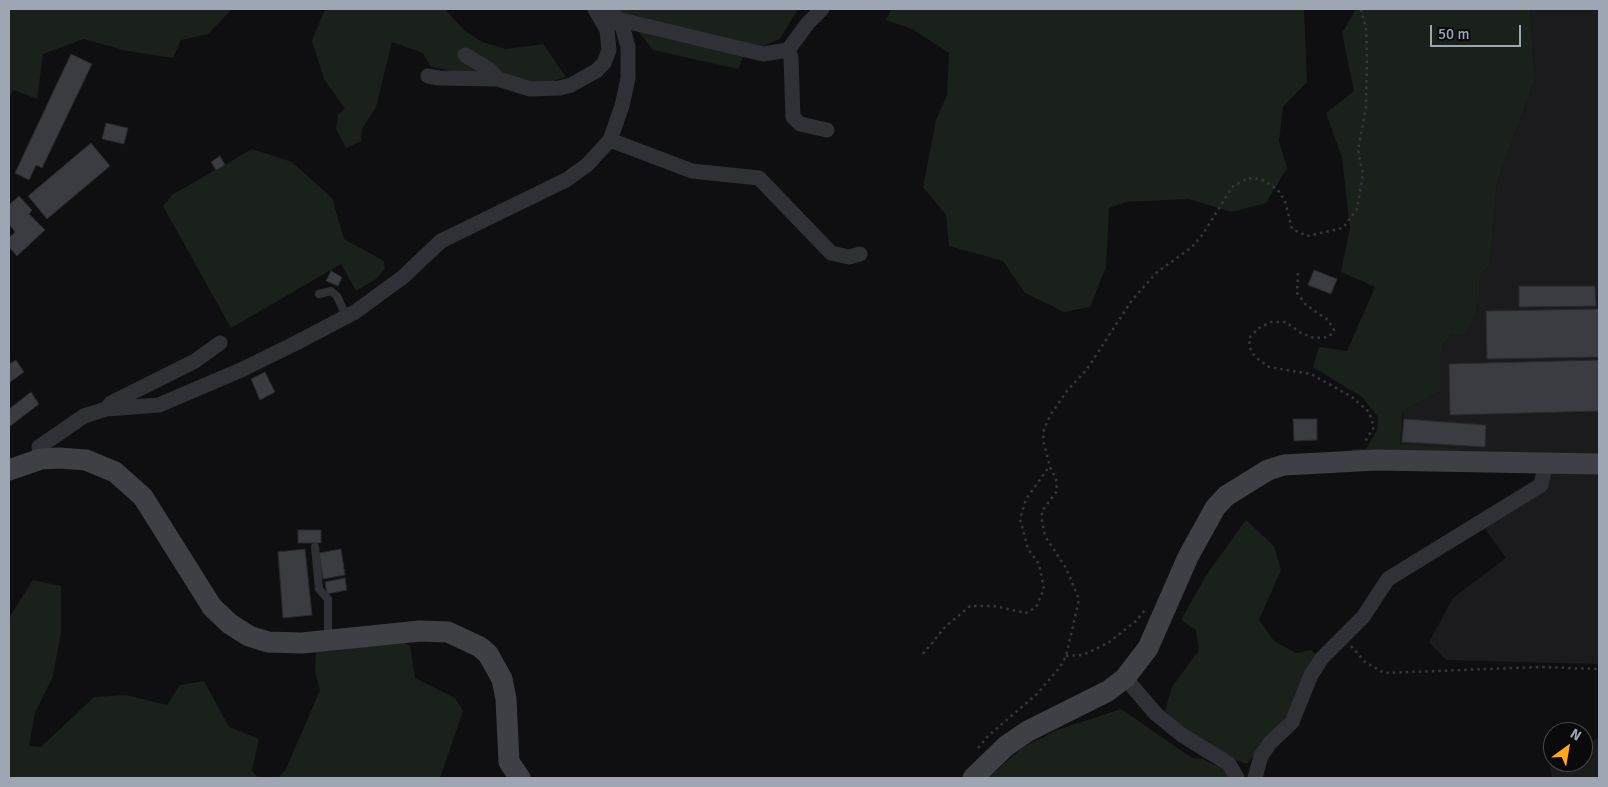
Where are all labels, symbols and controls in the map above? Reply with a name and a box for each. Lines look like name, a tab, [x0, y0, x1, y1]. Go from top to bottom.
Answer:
scale bar	[1433, 15, 1524, 47]
text: 50 m	[1438, 25, 1469, 43]
north arrow	[1543, 722, 1593, 772]
text: N	[1567, 725, 1584, 744]

